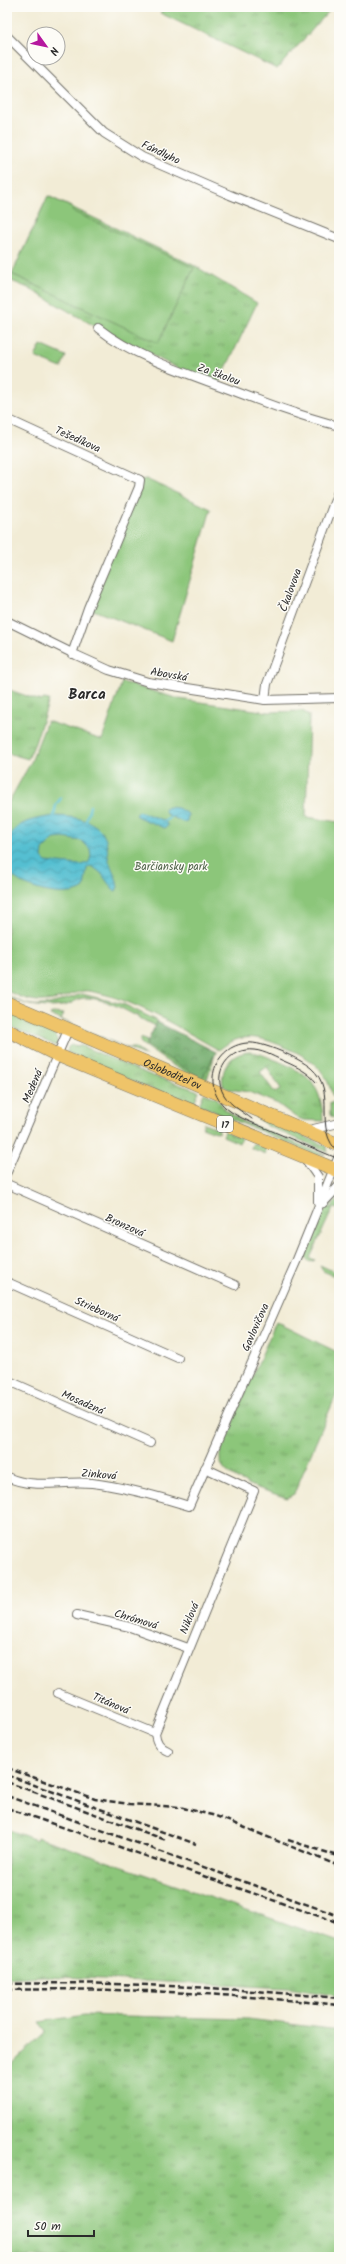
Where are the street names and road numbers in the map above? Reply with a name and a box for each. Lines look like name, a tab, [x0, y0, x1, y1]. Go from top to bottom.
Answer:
street label: Fándlyho	[138, 136, 183, 170]
street label: Za školou	[195, 359, 243, 391]
street label: Tešedíkova	[52, 422, 103, 458]
street label: Čkalovova	[275, 566, 307, 615]
street label: Abovská	[149, 663, 190, 687]
street label: Osloboditeľov	[140, 1054, 204, 1095]
street label: Medená	[18, 1065, 49, 1106]
road number: 17	[217, 1116, 233, 1132]
street label: Bronzová	[102, 1209, 149, 1243]
street label: Strieborná	[72, 1292, 123, 1328]
street label: Gavlovičova	[237, 1300, 275, 1354]
street label: Mosadzná	[58, 1386, 108, 1421]
street label: Zinková	[81, 1464, 119, 1486]
street label: Niklová	[175, 1598, 205, 1637]
street label: Chrómová	[112, 1605, 161, 1636]
street label: Titánová	[89, 1688, 134, 1720]

